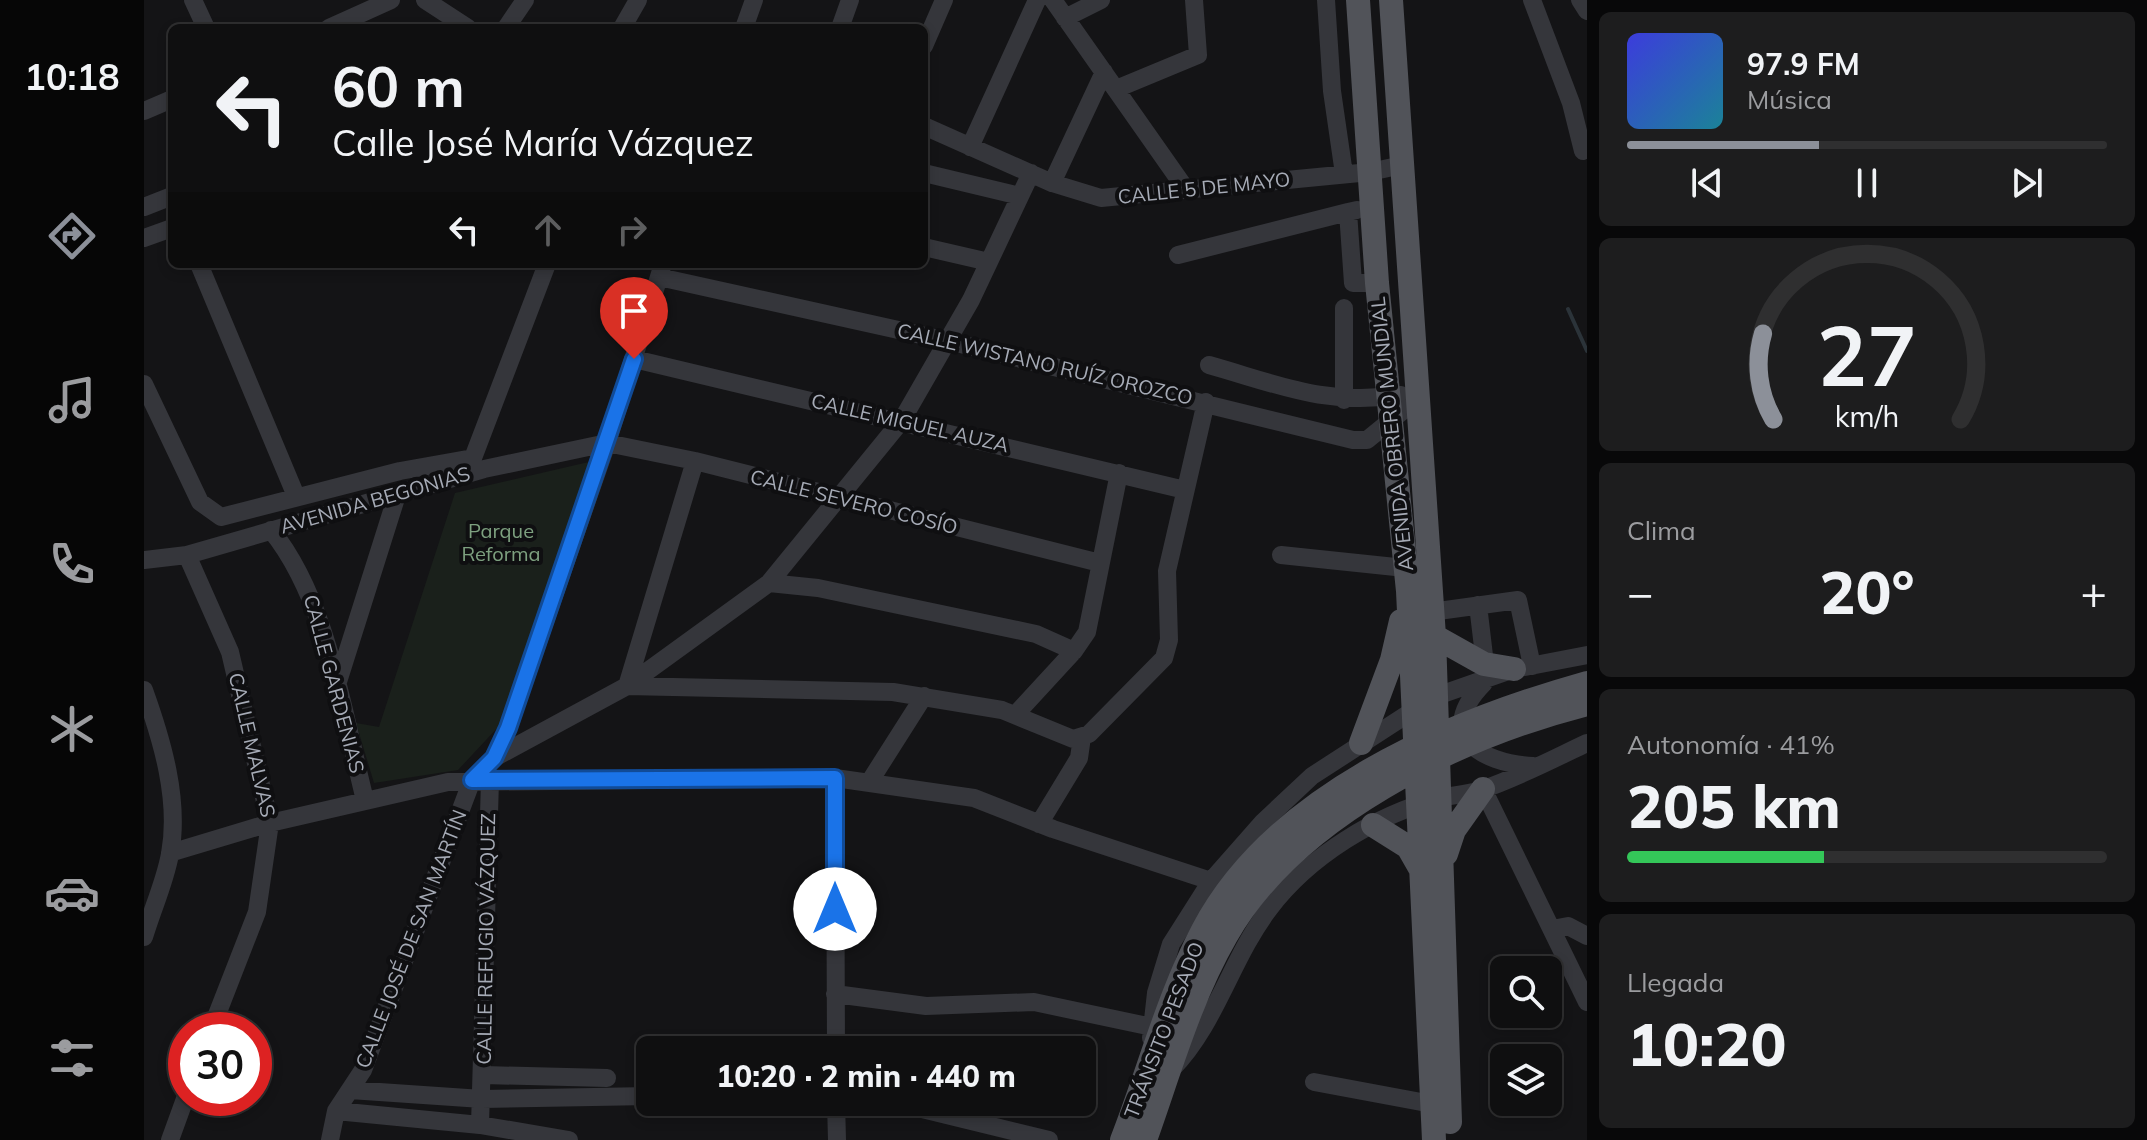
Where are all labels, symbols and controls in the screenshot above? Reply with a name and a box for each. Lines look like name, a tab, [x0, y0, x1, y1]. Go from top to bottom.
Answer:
text: 97.9 FM	[1747, 45, 1860, 83]
text: 60 m	[332, 51, 465, 121]
text: 10:18	[24, 54, 120, 99]
icon: left	[200, 56, 304, 160]
text: Música	[1747, 83, 1832, 116]
text: Calle José María Vázquez	[332, 120, 754, 165]
icon: previous	[1685, 161, 1729, 205]
icon: pause	[1845, 161, 1889, 205]
icon: next	[2005, 161, 2049, 205]
street label: CALLE 5 DE MAYO	[1117, 166, 1291, 209]
icon: directions	[44, 208, 100, 264]
icon: left	[442, 208, 486, 252]
icon: ahead	[526, 208, 570, 252]
icon: right	[610, 208, 654, 252]
pin	[600, 277, 668, 359]
icon: arrive	[612, 289, 656, 333]
street label: AVENIDA OBRERO MUNDIAL	[1365, 296, 1418, 572]
text: 27	[1817, 302, 1917, 407]
street label: CALLE WISTANO RUÍZ OROZCO	[895, 317, 1195, 410]
icon: music	[44, 372, 100, 428]
street label: CALLE MIGUEL AUZA	[809, 388, 1012, 457]
text: km/h	[1835, 399, 1899, 435]
street label: AVENIDA BEGONIAS	[277, 460, 473, 539]
street label: CALLE SEVERO COSÍO	[748, 464, 960, 539]
text: Clima	[1627, 514, 1696, 547]
park label: Parque Reforma	[461, 518, 541, 566]
icon: phone	[44, 536, 100, 592]
text: 20°	[1819, 554, 1915, 629]
text: −	[1627, 565, 1653, 620]
text: +	[2081, 565, 2107, 620]
street label: CALLE GARDENIAS	[299, 592, 370, 776]
street label: CALLE MALVAS	[224, 670, 281, 820]
icon: climate	[44, 701, 100, 757]
text: Autonomía · 41%	[1627, 728, 1835, 761]
text: 205 km	[1627, 768, 1841, 843]
street label: CALLE JOSÉ DE SAN MARTÍN	[350, 806, 471, 1072]
street label: CALLE REFUGIO VÁZQUEZ	[471, 813, 500, 1065]
icon: car	[44, 865, 100, 921]
position arrow	[793, 867, 877, 951]
street label: TRÁNSITO PESADO	[1118, 938, 1209, 1122]
map controls	[1490, 956, 1562, 1116]
button: search	[1490, 956, 1562, 1028]
text: Llegada	[1627, 966, 1724, 999]
text: 10:20	[1627, 1006, 1787, 1081]
speed limit sign: 30	[168, 1012, 272, 1116]
icon: filters	[44, 1030, 100, 1086]
button: layers	[1490, 1044, 1562, 1116]
text: 10:20 · 2 min · 440 m	[716, 1057, 1016, 1095]

